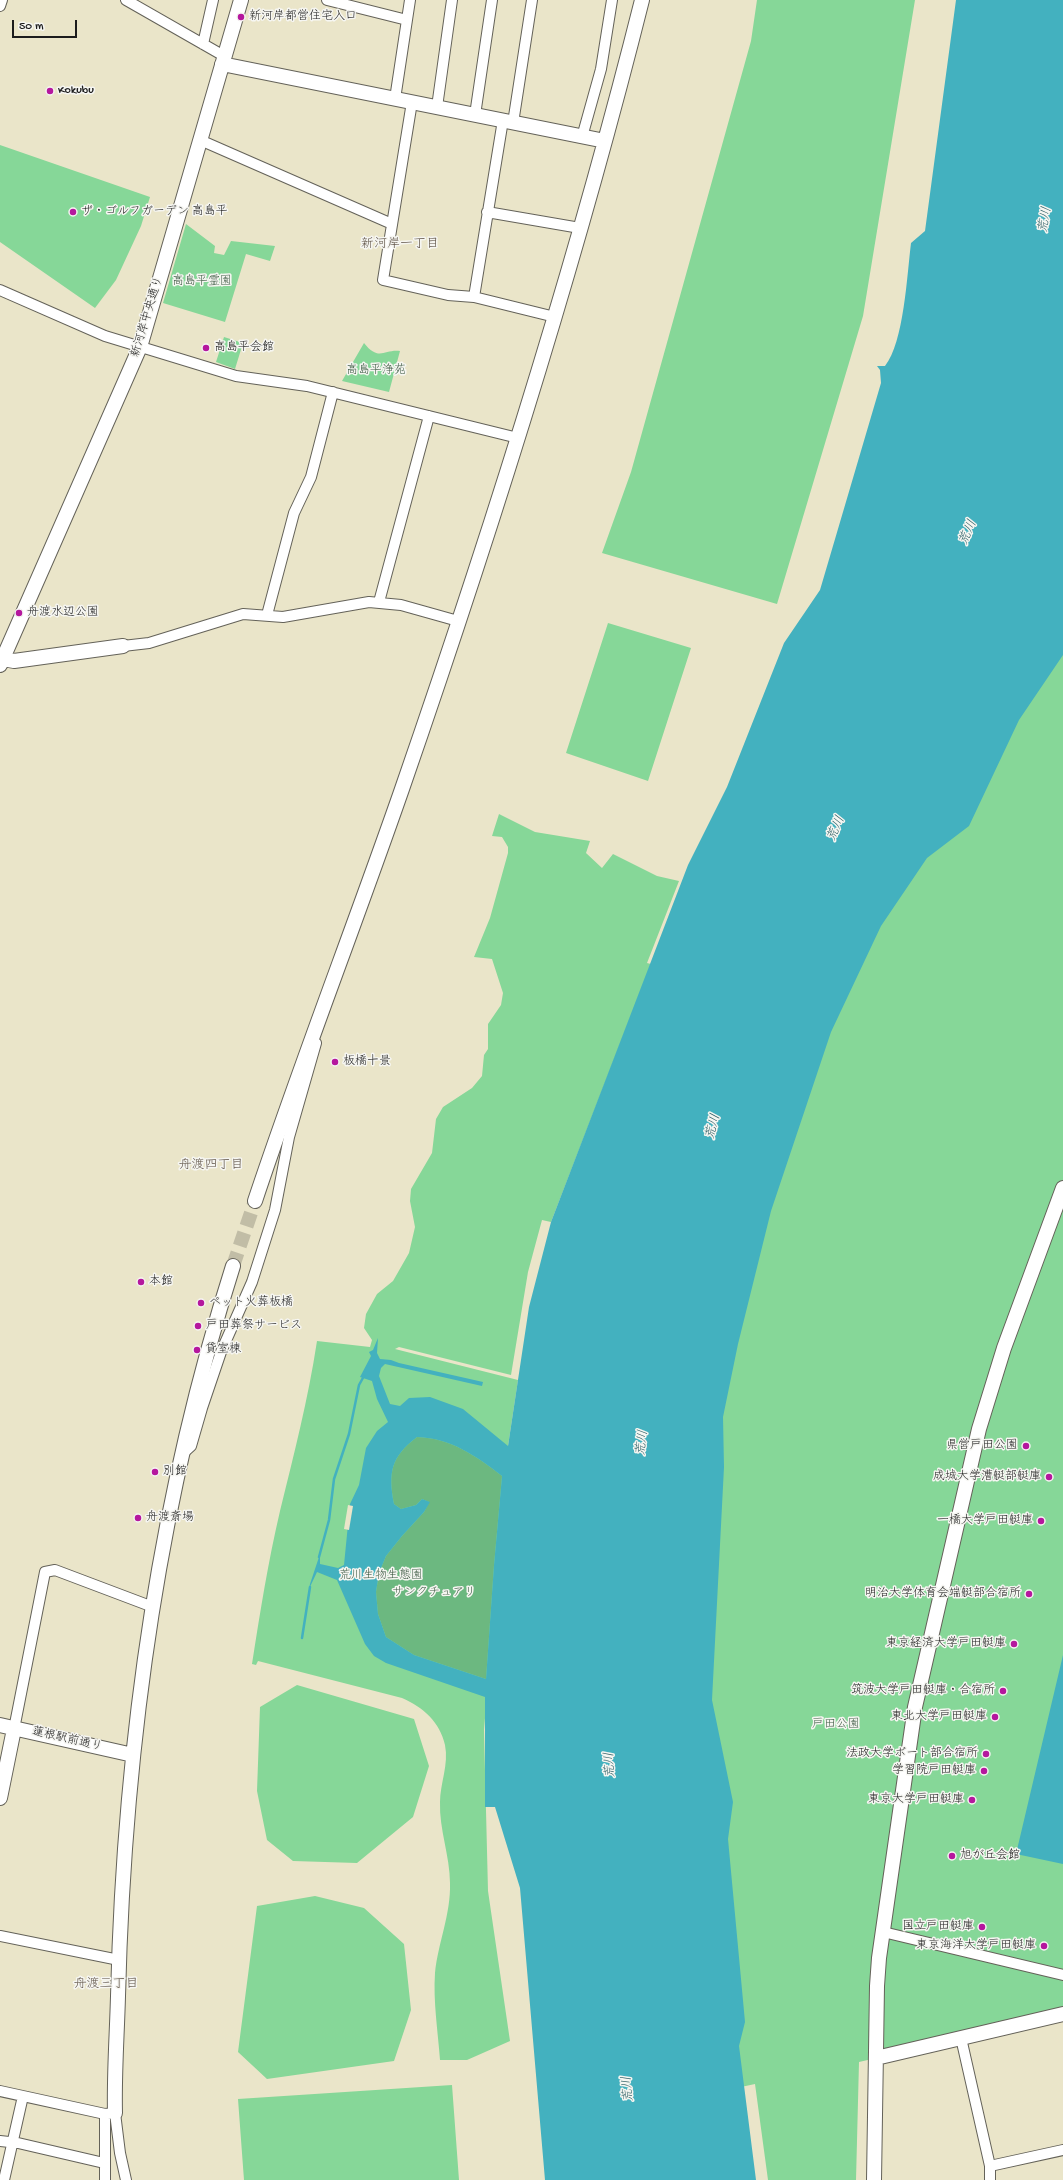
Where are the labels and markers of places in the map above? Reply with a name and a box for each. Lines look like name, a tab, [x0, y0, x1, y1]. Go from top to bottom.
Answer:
place label: 新河岸都営住宅入口	[249, 10, 357, 24]
marker: 新河岸都営住宅入口	[236, 12, 246, 22]
place label: Kokubu	[58, 84, 94, 98]
marker: Kokubu	[45, 86, 55, 96]
place label: ザ・ゴルフガーデン 高島平	[81, 205, 228, 219]
marker: ザ・ゴルフガーデン 高島平	[68, 207, 78, 217]
place label: 高島平会館	[214, 341, 274, 355]
marker: 高島平会館	[201, 343, 211, 353]
place label: 舟渡水辺公園	[27, 606, 99, 620]
marker: 舟渡水辺公園	[14, 608, 24, 618]
place label: 板橋十景	[343, 1055, 391, 1069]
marker: 板橋十景	[330, 1057, 340, 1067]
place label: 本館	[149, 1275, 173, 1289]
marker: 本館	[136, 1277, 146, 1287]
place label: ペット火葬板橋	[209, 1296, 293, 1310]
marker: ペット火葬板橋	[196, 1298, 206, 1308]
place label: 戸田葬祭サービス	[206, 1319, 302, 1333]
marker: 戸田葬祭サービス	[193, 1321, 203, 1331]
place label: 貸室棟	[205, 1343, 241, 1357]
marker: 貸室棟	[192, 1345, 202, 1355]
place label: 県営戸田公園	[946, 1439, 1018, 1453]
marker: 県営戸田公園	[1021, 1441, 1031, 1451]
place label: 別館	[163, 1465, 187, 1479]
marker: 別館	[150, 1467, 160, 1477]
place label: 成城大学漕艇部艇庫	[933, 1470, 1041, 1484]
marker: 成城大学漕艇部艇庫	[1044, 1472, 1054, 1482]
place label: 舟渡斎場	[146, 1511, 194, 1525]
marker: 舟渡斎場	[133, 1513, 143, 1523]
place label: 一橋大学戸田艇庫	[937, 1514, 1033, 1528]
marker: 一橋大学戸田艇庫	[1036, 1516, 1046, 1526]
place label: 明治大学体育会端艇部合宿所	[865, 1587, 1021, 1601]
marker: 明治大学体育会端艇部合宿所	[1024, 1589, 1034, 1599]
place label: 東京経済大学戸田艇庫	[886, 1637, 1006, 1651]
marker: 東京経済大学戸田艇庫	[1009, 1639, 1019, 1649]
place label: 筑波大学戸田艇庫・合宿所	[851, 1684, 995, 1698]
marker: 筑波大学戸田艇庫・合宿所	[998, 1686, 1008, 1696]
place label: 東北大学戸田艇庫	[891, 1710, 987, 1724]
marker: 東北大学戸田艇庫	[990, 1712, 1000, 1722]
place label: 法政大学ボート部合宿所	[846, 1747, 978, 1761]
marker: 法政大学ボート部合宿所	[981, 1749, 991, 1759]
place label: 学習院戸田艇庫	[892, 1764, 976, 1778]
marker: 学習院戸田艇庫	[979, 1766, 989, 1776]
place label: 東京大学戸田艇庫	[868, 1793, 964, 1807]
marker: 東京大学戸田艇庫	[967, 1795, 977, 1805]
place label: 旭が丘会館	[960, 1849, 1020, 1863]
marker: 旭が丘会館	[947, 1851, 957, 1861]
place label: 国立戸田艇庫	[902, 1920, 974, 1934]
marker: 国立戸田艇庫	[977, 1922, 987, 1932]
place label: 東京海洋大学戸田艇庫	[916, 1939, 1036, 1953]
marker: 東京海洋大学戸田艇庫	[1039, 1941, 1049, 1951]

